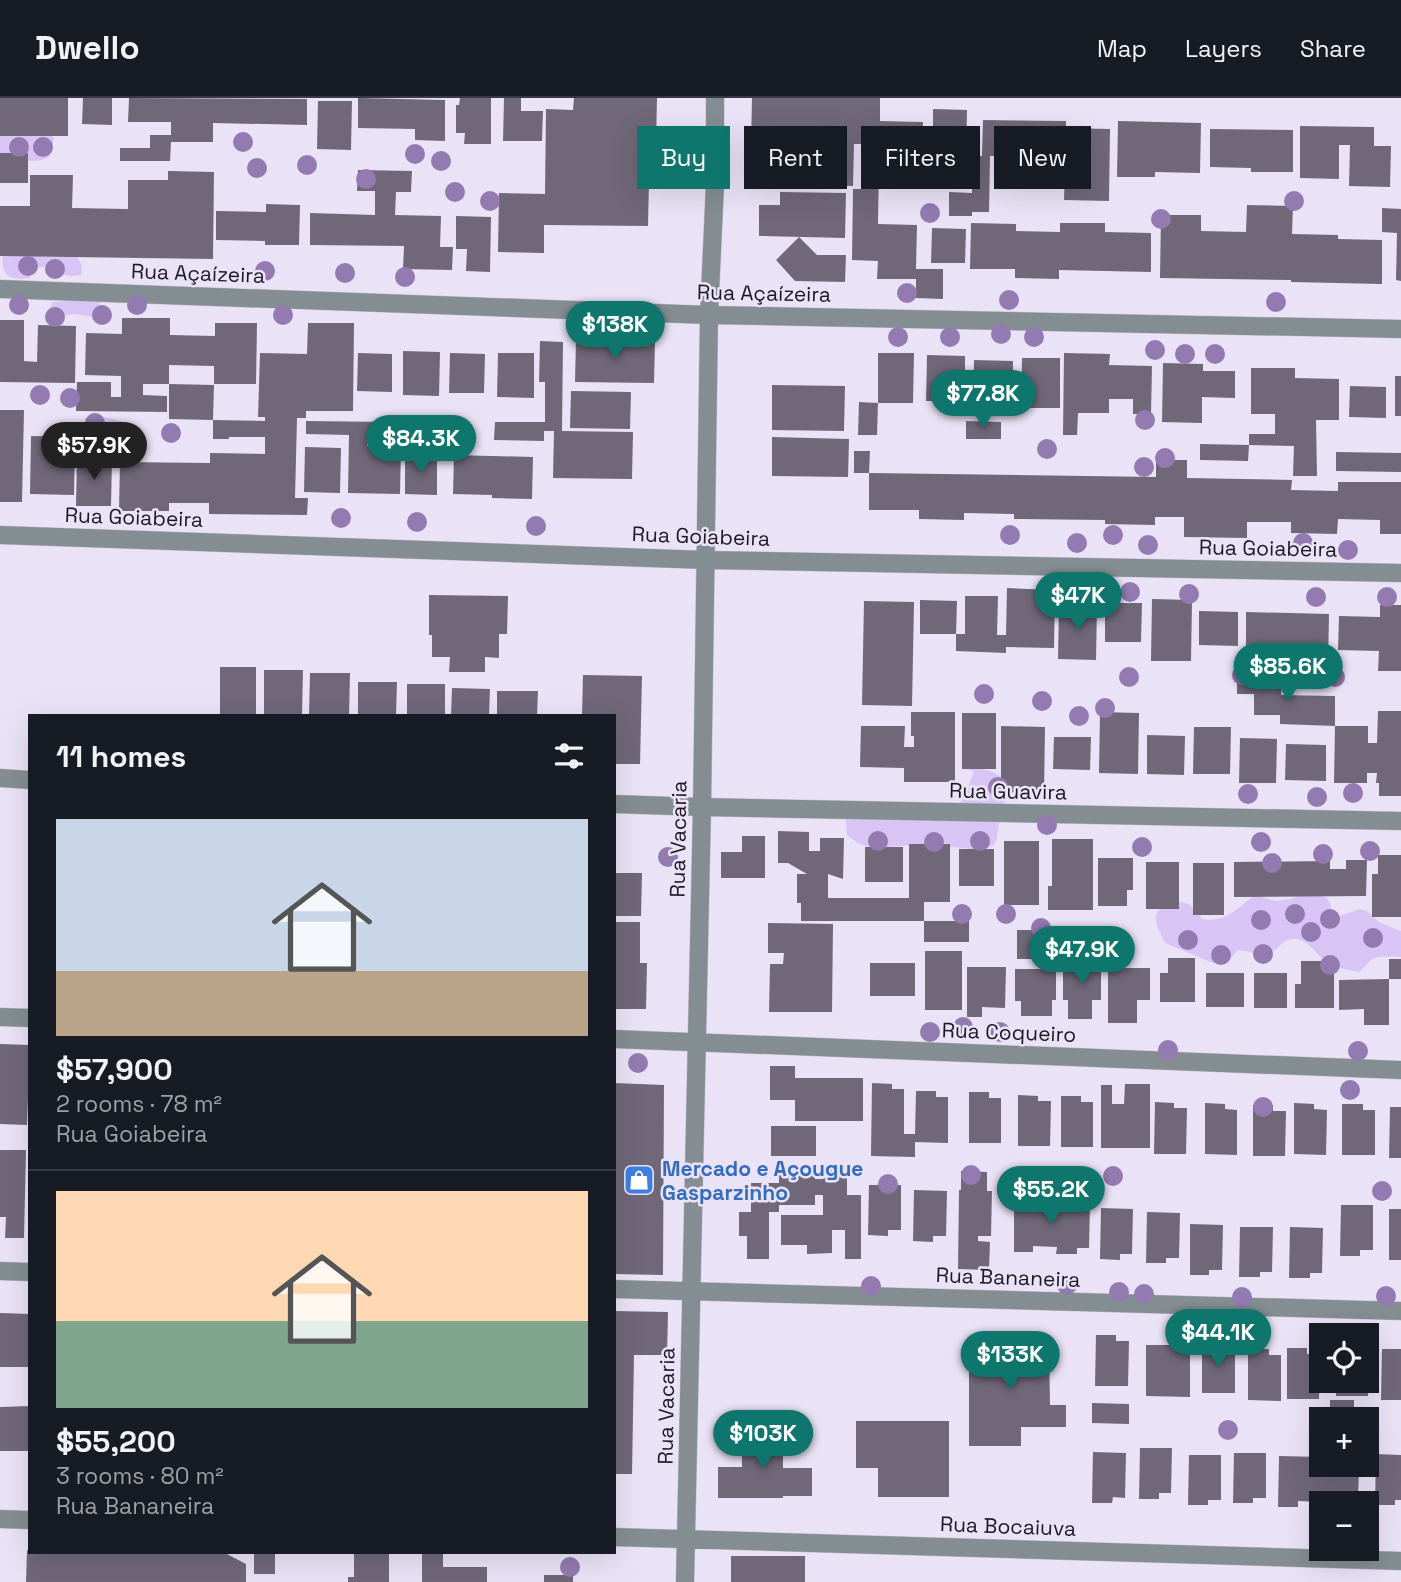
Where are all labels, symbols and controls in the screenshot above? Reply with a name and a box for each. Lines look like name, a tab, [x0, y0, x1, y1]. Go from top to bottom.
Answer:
text: Dwello	[35, 27, 140, 69]
text: Map	[1097, 33, 1147, 64]
text: Layers	[1185, 33, 1262, 64]
text: Share	[1300, 33, 1366, 64]
chip: Buy	[637, 126, 730, 189]
chip: Rent	[744, 126, 847, 189]
chip: Filters	[861, 126, 980, 189]
chip: New	[994, 126, 1091, 189]
street label: Rua Açaízeira	[131, 257, 265, 289]
street label: Rua Açaízeira	[697, 278, 831, 308]
pin: $138K	[566, 302, 664, 361]
text: $138K	[582, 309, 648, 339]
pin: $77.8K	[926, 370, 1040, 430]
text: $77.8K	[947, 378, 1019, 408]
pin: $84.3K	[364, 416, 478, 475]
pin: $57.9K	[37, 422, 151, 482]
text: $84.3K	[382, 423, 460, 453]
text: $57.9K	[57, 430, 131, 460]
street label: Rua Goiabeira	[64, 501, 204, 533]
street label: Rua Goiabeira	[631, 520, 771, 552]
street label: Rua Goiabeira	[1199, 533, 1337, 563]
pin: $47K	[1037, 573, 1119, 632]
text: $47K	[1051, 580, 1105, 610]
pin: $85.6K	[1231, 644, 1345, 703]
text: $85.6K	[1250, 651, 1326, 681]
text: 11 homes	[56, 737, 186, 776]
icon: filters	[550, 737, 588, 775]
street label: Rua Guavira	[949, 776, 1067, 806]
street label: Rua Vacaria	[663, 780, 693, 898]
icon: home	[259, 864, 385, 990]
pin: $47.9K	[1025, 926, 1139, 986]
text: $47.9K	[1045, 934, 1119, 964]
street label: Rua Coqueiro	[941, 1016, 1077, 1048]
text: $57,900	[56, 1050, 173, 1089]
text: 2 rooms · 78 m²	[56, 1089, 222, 1119]
text: Rua Goiabeira	[56, 1119, 208, 1149]
place label: Mercado e Açougue Gasparzinho	[662, 1155, 863, 1206]
shop icon: Mercado e Açougue Gasparzinho	[622, 1163, 656, 1197]
pin: $55.2K	[994, 1166, 1108, 1226]
text: $55.2K	[1013, 1174, 1089, 1204]
icon: home	[259, 1236, 385, 1362]
street label: Rua Bananeira	[935, 1261, 1081, 1293]
pin: $44.1K	[1161, 1310, 1275, 1369]
text: $44.1K	[1181, 1317, 1255, 1347]
map controls	[1309, 1323, 1379, 1561]
button: locate	[1309, 1323, 1379, 1393]
pin: $133K	[961, 1332, 1059, 1391]
text: $133K	[977, 1339, 1043, 1369]
street label: Rua Vacaria	[651, 1347, 681, 1465]
button: +	[1309, 1407, 1379, 1477]
pin: $103K	[714, 1410, 812, 1470]
text: $103K	[729, 1418, 797, 1448]
text: $55,200	[56, 1422, 176, 1461]
text: 3 rooms · 80 m²	[56, 1461, 224, 1491]
text: Rua Bananeira	[56, 1491, 214, 1521]
button: −	[1309, 1491, 1379, 1561]
street label: Rua Bocaiuva	[940, 1510, 1076, 1542]

